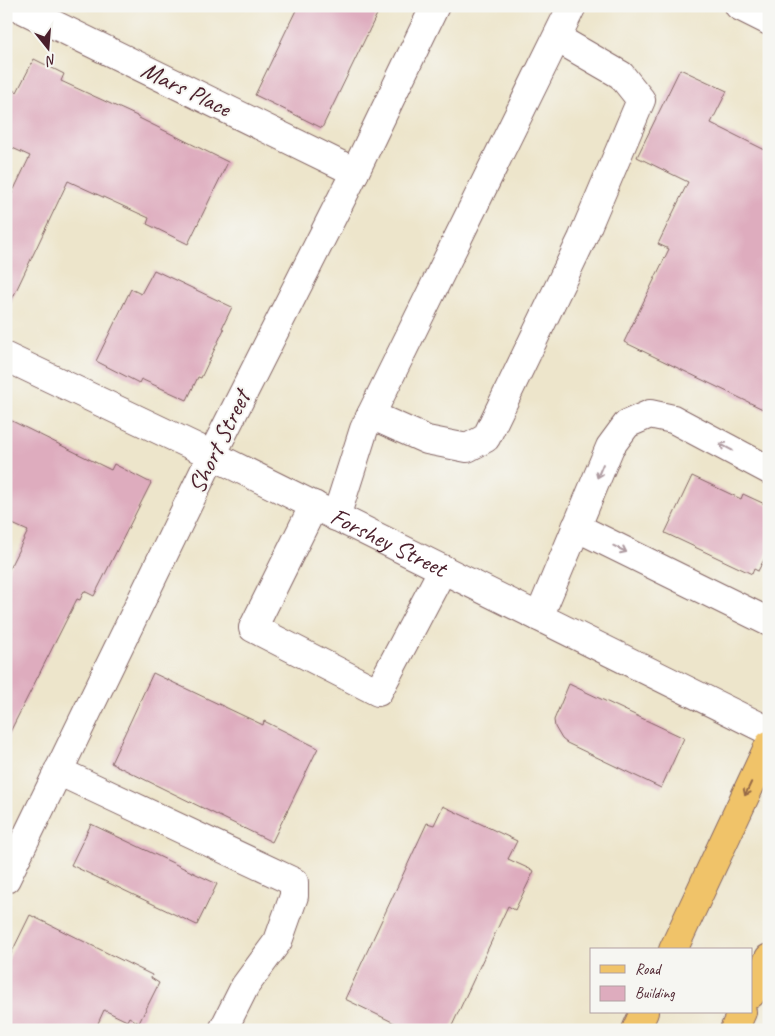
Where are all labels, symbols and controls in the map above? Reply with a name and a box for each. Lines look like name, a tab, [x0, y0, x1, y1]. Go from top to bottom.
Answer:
north arrow	[22, 22, 72, 72]
text: N	[43, 51, 58, 70]
street label: Mars Place	[136, 54, 238, 125]
street label: Short Street	[180, 382, 259, 499]
one-way arrow	[718, 442, 733, 452]
one-way arrow	[595, 462, 604, 478]
street label: Forshey Street	[325, 500, 454, 586]
one-way arrow	[612, 544, 627, 554]
one-way arrow	[743, 781, 752, 796]
legend	[590, 948, 752, 1014]
text: Road	[635, 960, 662, 979]
text: Building	[635, 984, 675, 1003]

